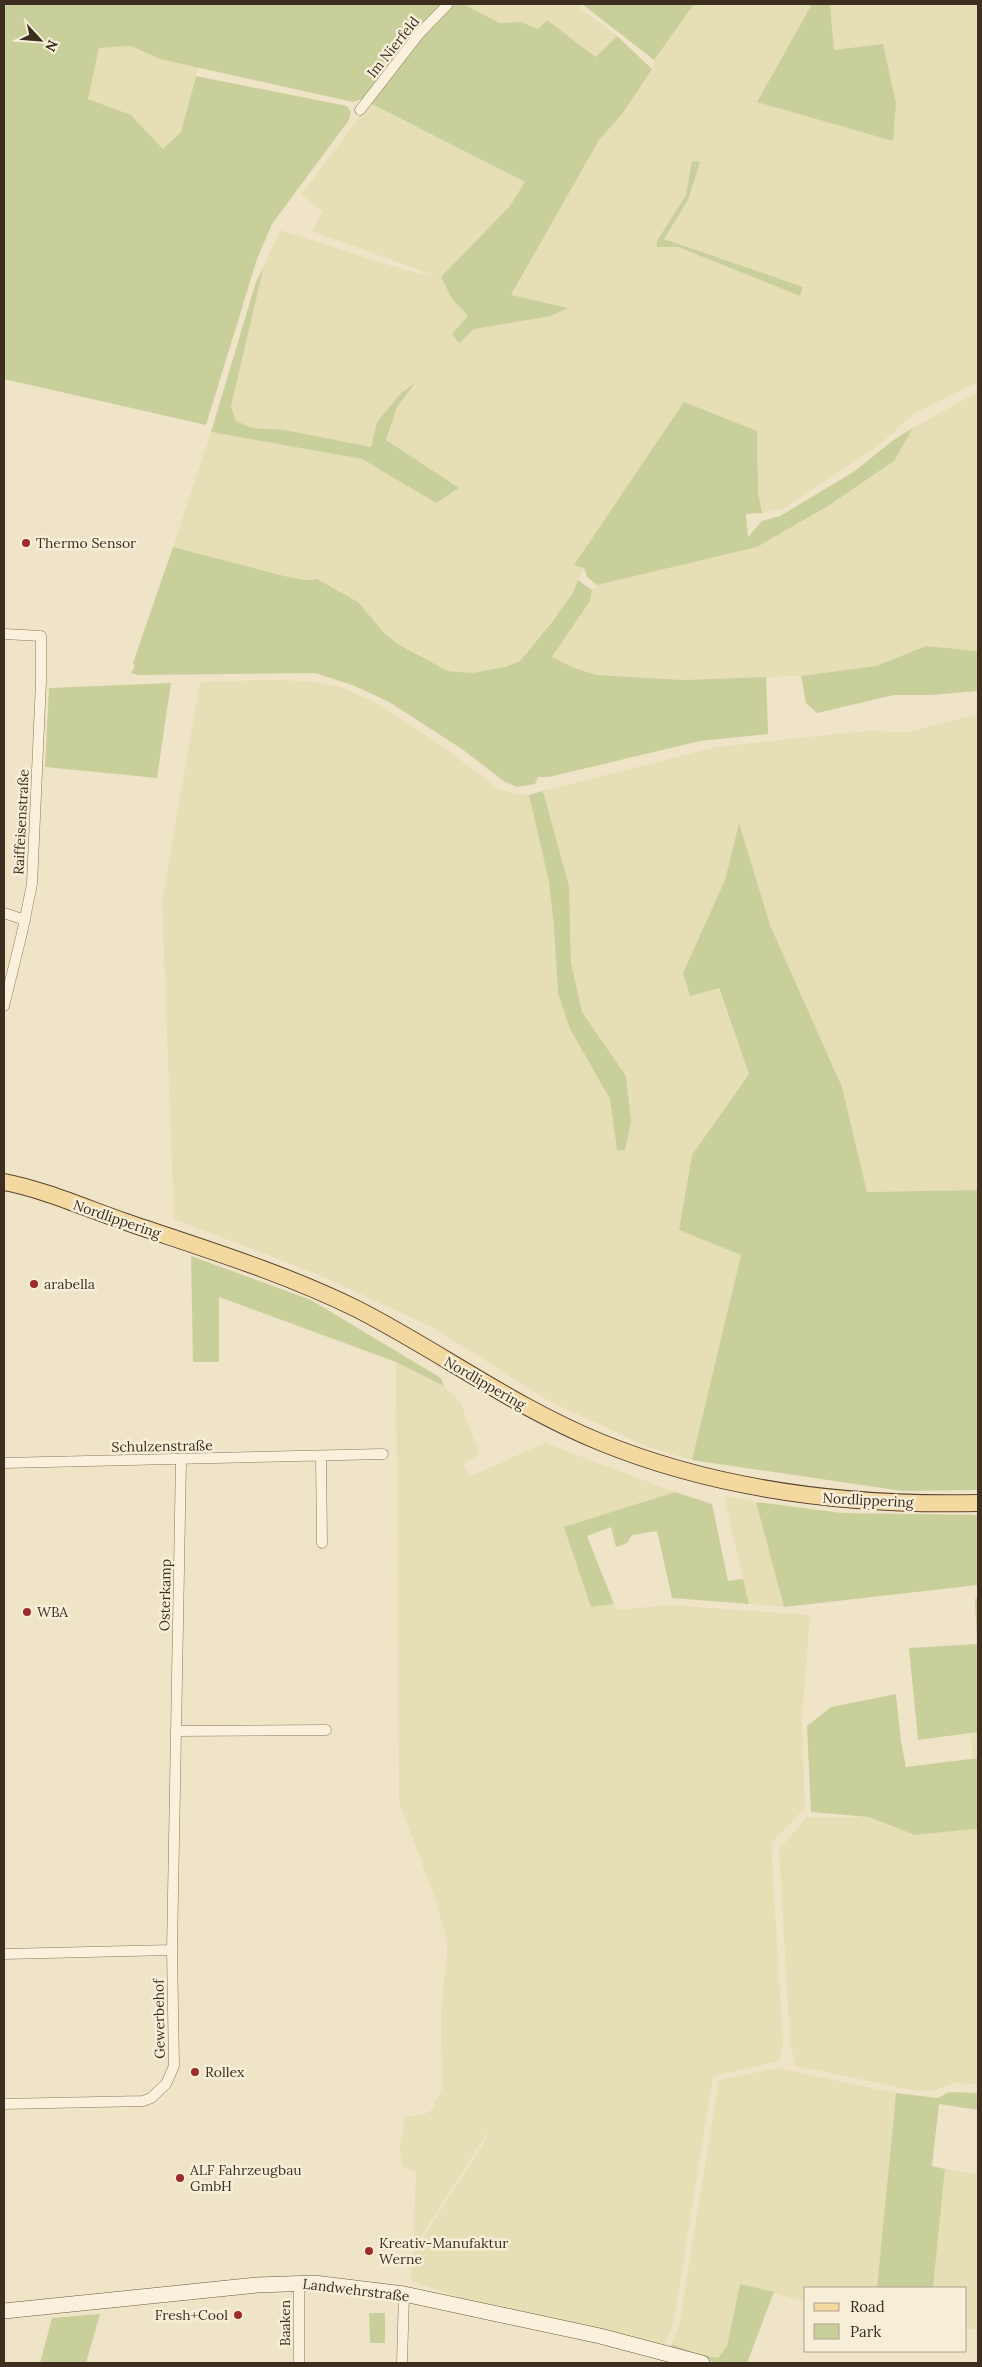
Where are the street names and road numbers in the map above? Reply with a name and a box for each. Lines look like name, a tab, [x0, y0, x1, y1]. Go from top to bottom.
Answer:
street label: Im Nierfeld	[363, 13, 423, 81]
street label: Raiffeisenstraße	[9, 768, 33, 875]
street label: Nordlippering	[71, 1196, 163, 1242]
street label: Nordlippering	[441, 1352, 529, 1414]
street label: Schulzenstraße	[111, 1436, 213, 1456]
street label: Nordlippering	[822, 1489, 914, 1511]
street label: Osterkamp	[155, 1559, 175, 1631]
street label: Gewerbehof	[149, 1978, 169, 2059]
street label: Landwehrstraße	[301, 2275, 411, 2306]
street label: Baaken	[276, 2299, 294, 2346]

